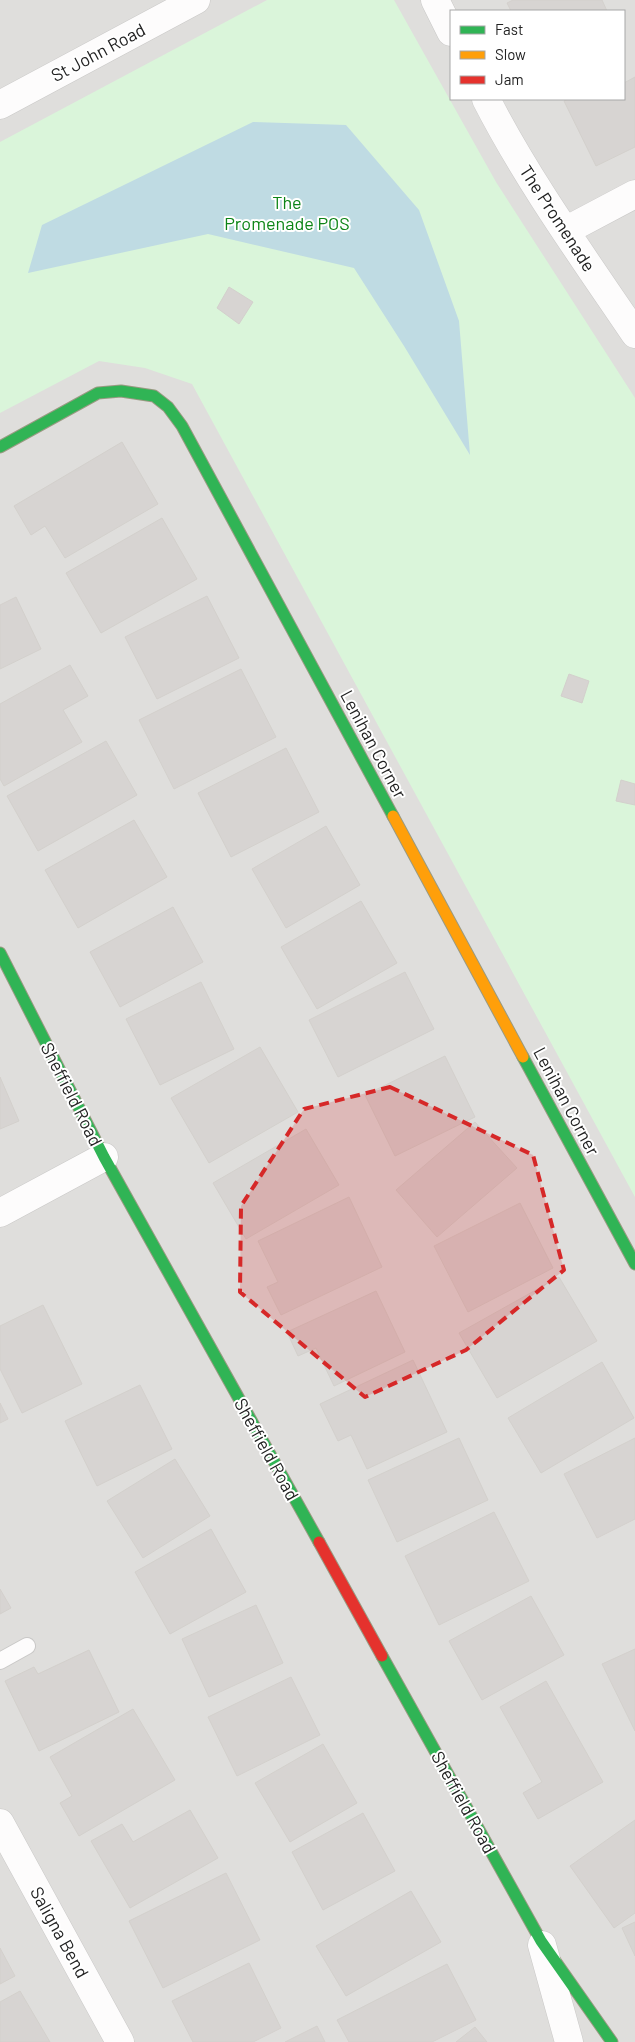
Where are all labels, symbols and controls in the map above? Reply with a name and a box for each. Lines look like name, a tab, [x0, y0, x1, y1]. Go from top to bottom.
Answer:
legend	[450, 10, 625, 100]
street label: St John Road	[47, 18, 149, 86]
text: Fast	[495, 20, 523, 38]
text: Slow	[495, 45, 526, 63]
text: Jam	[495, 70, 524, 88]
street label: The Promenade	[515, 161, 601, 275]
park label: The Promenade POS	[224, 191, 350, 234]
street label: Lenihan Corner	[336, 686, 412, 802]
street label: Sheffield Road	[36, 1038, 108, 1150]
street label: Lenihan Corner	[529, 1043, 605, 1159]
street label: Sheffield Road	[230, 1394, 304, 1504]
street label: Sheffield Road	[427, 1747, 501, 1857]
street label: Saligna Bend	[26, 1883, 94, 1981]

